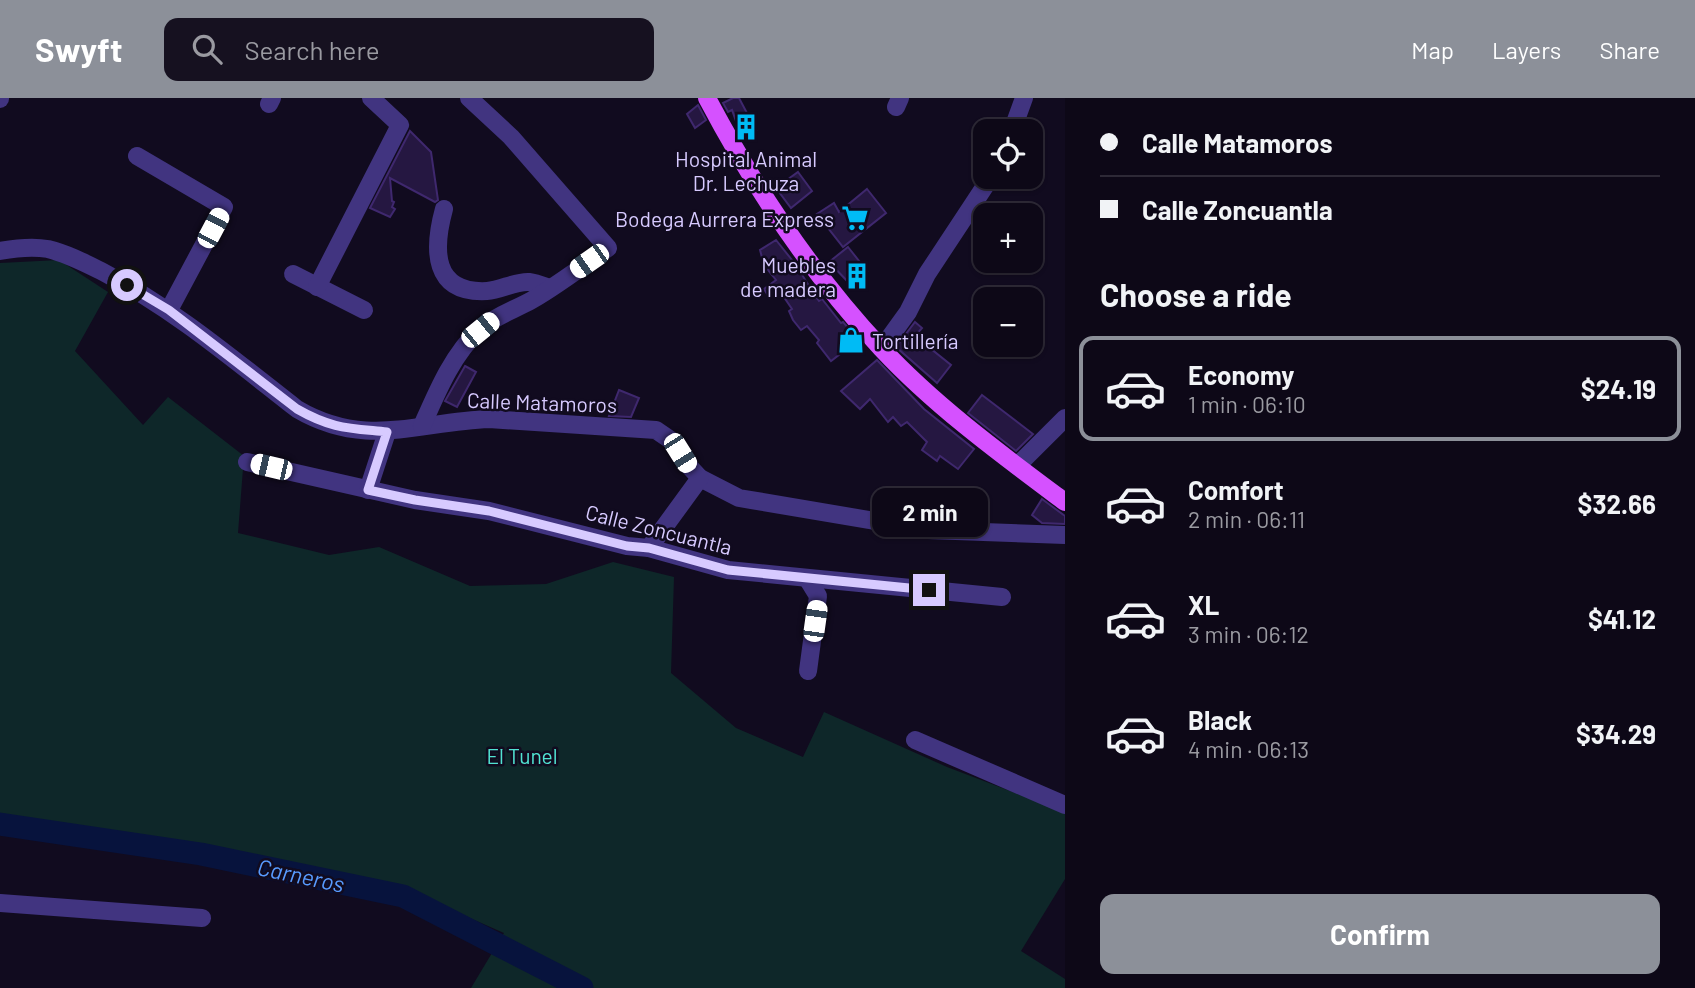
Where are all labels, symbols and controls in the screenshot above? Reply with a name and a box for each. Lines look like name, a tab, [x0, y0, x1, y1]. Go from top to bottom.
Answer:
search box	[164, 18, 654, 81]
text: Swyft	[35, 29, 122, 69]
icon: search	[188, 30, 226, 68]
text: Search here	[244, 34, 380, 65]
text: Map	[1411, 35, 1454, 64]
text: Layers	[1492, 35, 1561, 64]
text: Share	[1599, 35, 1660, 64]
building icon: Hospital Animal Dr. Lechuza	[731, 112, 761, 142]
map controls	[973, 119, 1043, 357]
button: locate	[973, 119, 1043, 189]
text: Calle Matamoros	[1142, 127, 1332, 158]
place label: Hospital Animal Dr. Lechuza	[675, 146, 817, 195]
text: Calle Zoncuantla	[1142, 194, 1333, 225]
supermarket icon: Bodega Aurrera Express	[840, 203, 870, 233]
button: +	[973, 203, 1043, 273]
car	[194, 205, 233, 251]
place label: Bodega Aurrera Express	[615, 206, 834, 231]
car	[566, 240, 613, 282]
place label: Muebles de madera	[740, 252, 836, 301]
building icon: Muebles de madera	[842, 261, 872, 291]
route start	[111, 269, 143, 301]
text: Choose a ride	[1100, 275, 1292, 313]
button: −	[973, 287, 1043, 357]
car	[458, 309, 503, 351]
shop icon: Tortillería	[836, 325, 866, 355]
place label: Tortillería	[872, 328, 959, 353]
icon: car	[1104, 357, 1167, 420]
text: Economy	[1188, 359, 1294, 390]
text: $24.19	[1581, 373, 1656, 404]
street label: Calle Matamoros	[467, 387, 617, 417]
text: 1 min · 06:10	[1188, 390, 1306, 418]
car	[660, 430, 701, 476]
car	[249, 452, 294, 482]
icon: car	[1104, 472, 1167, 535]
text: Comfort	[1188, 474, 1284, 505]
text: $32.66	[1578, 488, 1656, 519]
callout: 2 min	[871, 489, 987, 538]
text: 2 min	[902, 498, 958, 526]
street label: Calle Zoncuantla	[583, 499, 735, 559]
text: 2 min · 06:11	[1188, 505, 1305, 533]
route end	[913, 574, 945, 606]
icon: car	[1104, 587, 1167, 650]
text: XL	[1188, 589, 1219, 620]
car	[802, 599, 829, 643]
text: $41.12	[1588, 603, 1656, 634]
text: 3 min · 06:12	[1188, 620, 1309, 648]
icon: car	[1104, 702, 1167, 765]
text: Black	[1188, 704, 1252, 735]
text: $34.29	[1576, 718, 1656, 749]
text: 4 min · 06:13	[1188, 735, 1309, 763]
park label: El Tunel	[486, 743, 558, 768]
water label: Carneros	[255, 852, 347, 898]
button: Confirm	[1100, 894, 1660, 974]

